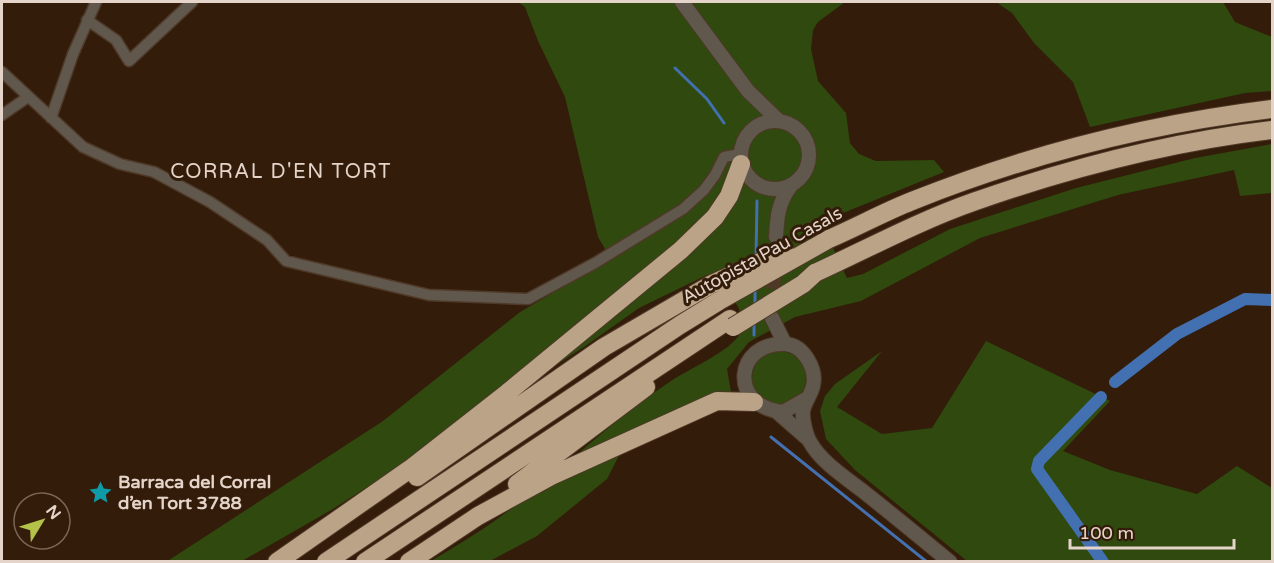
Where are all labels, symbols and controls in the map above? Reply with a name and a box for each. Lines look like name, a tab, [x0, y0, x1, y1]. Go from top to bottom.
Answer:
district label: CORRAL D'EN TORT	[170, 160, 392, 184]
street label: Autopista Pau Casals	[678, 202, 846, 308]
place label: Barraca del Corral d’en Tort 3788	[118, 471, 271, 514]
place icon: Barraca del Corral d’en Tort 3788	[87, 479, 113, 505]
north arrow	[12, 491, 72, 551]
text: N	[41, 501, 65, 524]
scale bar	[1070, 512, 1234, 550]
text: 100 m	[1079, 522, 1134, 544]

